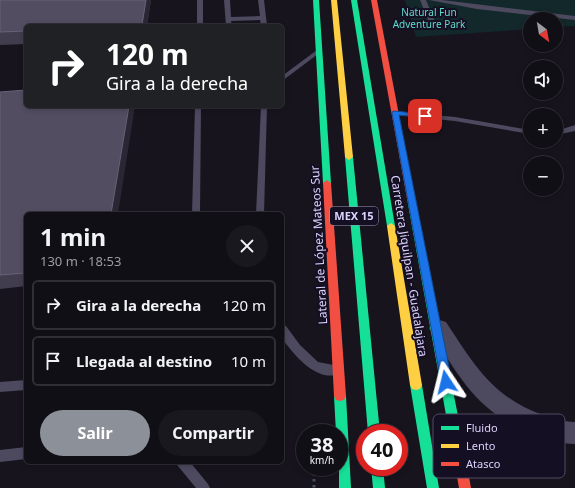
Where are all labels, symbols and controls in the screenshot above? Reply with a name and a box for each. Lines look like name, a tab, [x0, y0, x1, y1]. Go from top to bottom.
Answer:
park label: Natural Fun Adventure Park	[393, 5, 466, 31]
north arrow	[523, 12, 563, 52]
map controls	[523, 12, 563, 196]
text: 120 m	[106, 35, 189, 73]
icon: right	[40, 40, 92, 92]
button: sound	[523, 60, 563, 100]
text: Gira a la derecha	[106, 71, 248, 95]
pin	[408, 99, 442, 133]
icon: arrive	[414, 105, 436, 127]
button: +	[523, 108, 563, 148]
button: −	[523, 156, 563, 196]
street label: Lateral de López Mateos Sur	[306, 165, 331, 325]
street label: Carretera Jiquilpan - Guadalajara	[387, 174, 432, 358]
road number: MEX 15	[330, 207, 378, 225]
text: 1 min	[40, 220, 106, 253]
button: close	[226, 225, 268, 267]
text: 130 m · 18:53	[40, 252, 121, 270]
icon: right	[42, 294, 64, 316]
text: Gira a la derecha	[76, 295, 201, 315]
text: 120 m	[222, 295, 266, 315]
icon: arrive	[42, 350, 64, 372]
text: Llegada al destino	[76, 351, 212, 371]
text: 10 m	[231, 351, 266, 371]
position arrow	[425, 361, 467, 403]
button: Salir	[40, 410, 150, 456]
button: Compartir	[158, 410, 268, 456]
legend	[433, 414, 565, 478]
text: Fluido	[466, 420, 498, 435]
speed limit sign: 40	[356, 424, 408, 476]
text: 38	[311, 431, 333, 458]
text: Lento	[466, 438, 496, 453]
text: km/h	[310, 453, 334, 467]
text: Atasco	[466, 456, 501, 471]

